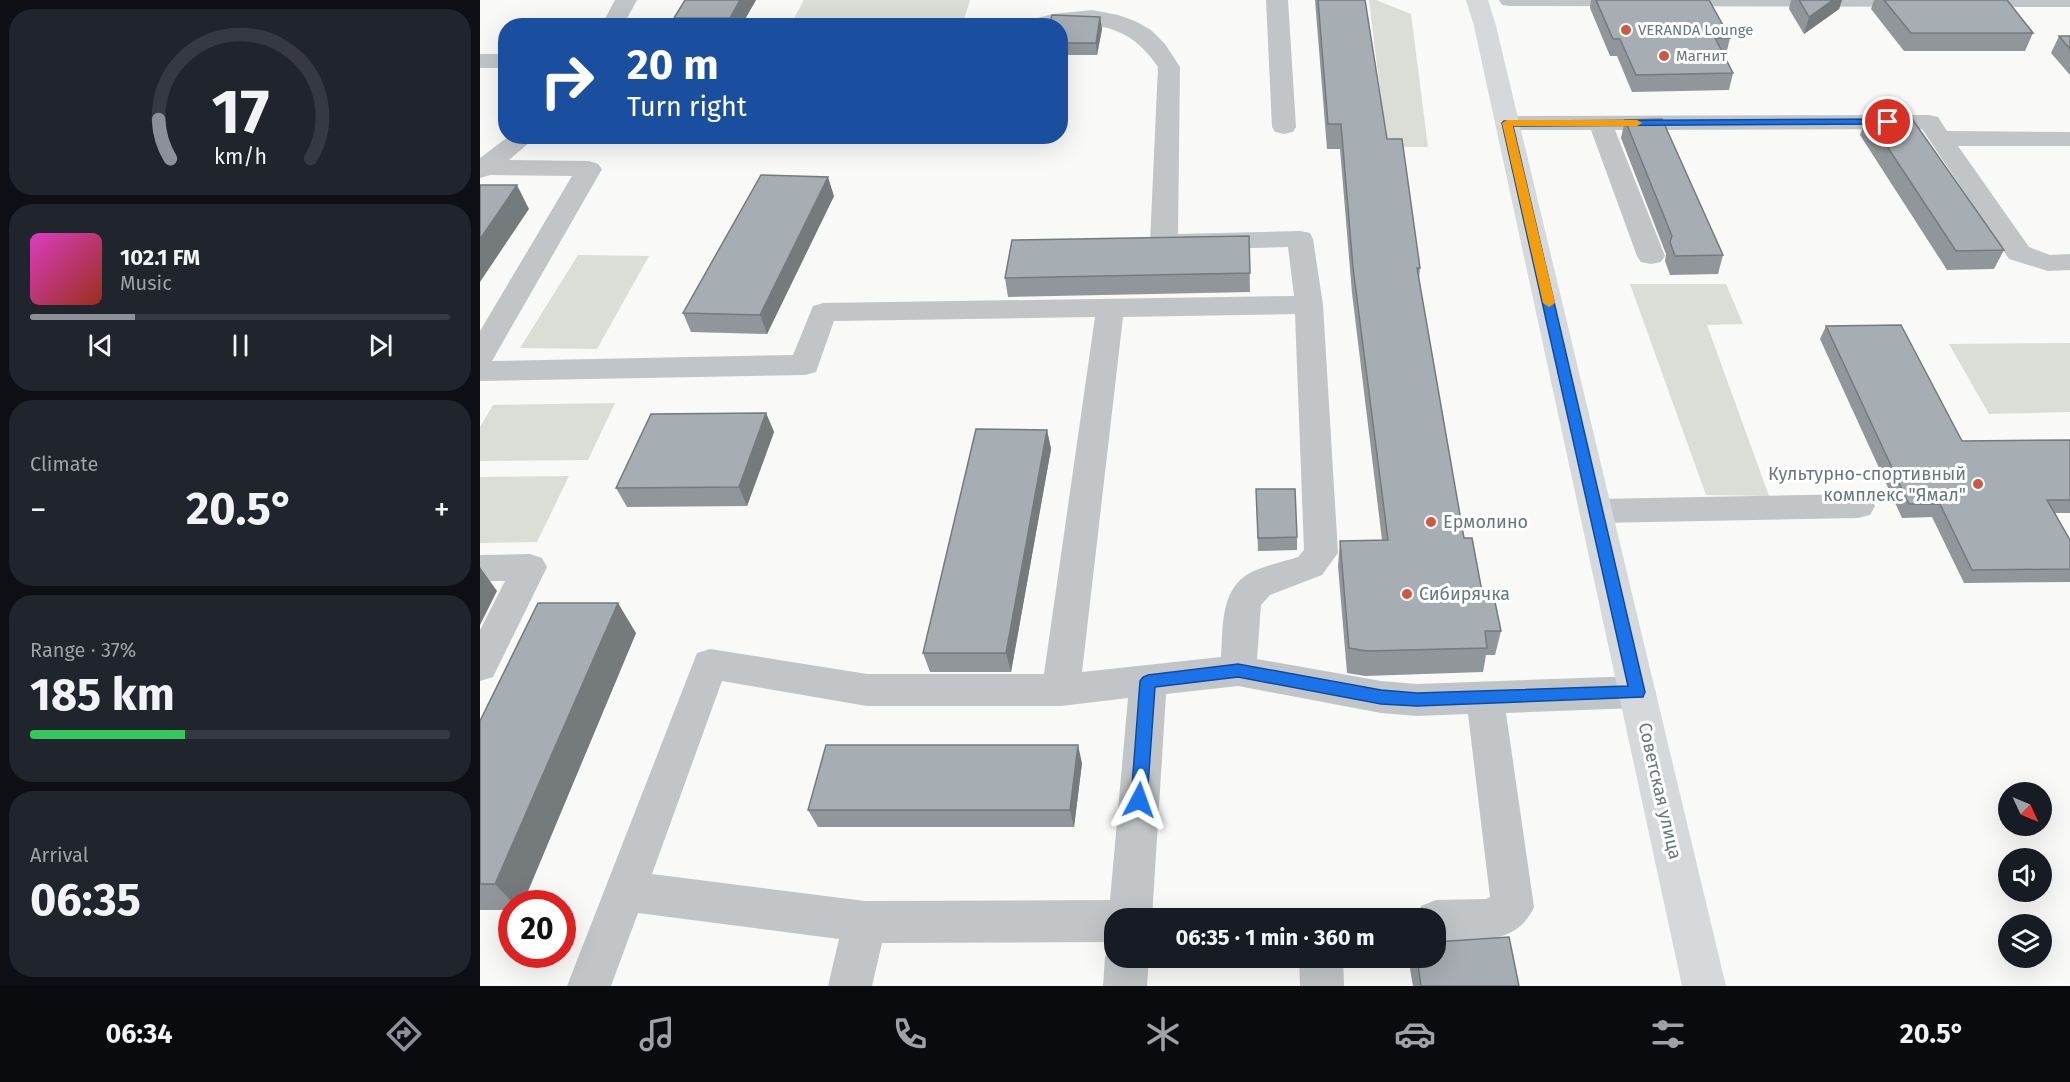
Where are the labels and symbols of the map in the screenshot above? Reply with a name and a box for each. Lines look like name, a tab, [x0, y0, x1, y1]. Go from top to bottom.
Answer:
place label: VERANDA Lounge	[1638, 21, 1753, 39]
marker: VERANDA Lounge	[1619, 23, 1633, 37]
place label: Магнит	[1676, 47, 1727, 65]
marker: Магнит	[1657, 49, 1671, 63]
pin	[1862, 96, 1913, 147]
place label: Культурно-спортивный комплекс "Ямал"	[1768, 463, 1966, 506]
marker: Культурно-спортивный комплекс "Ямал"	[1971, 477, 1985, 491]
place label: Ермолино	[1443, 511, 1528, 533]
marker: Ермолино	[1424, 515, 1438, 529]
place label: Сибирячка	[1419, 583, 1510, 605]
marker: Сибирячка	[1400, 587, 1414, 601]
street label: Советская улица	[1634, 720, 1686, 862]
position arrow	[1107, 768, 1171, 832]
north arrow	[1998, 782, 2052, 836]
speed limit sign: 20	[498, 890, 576, 968]

